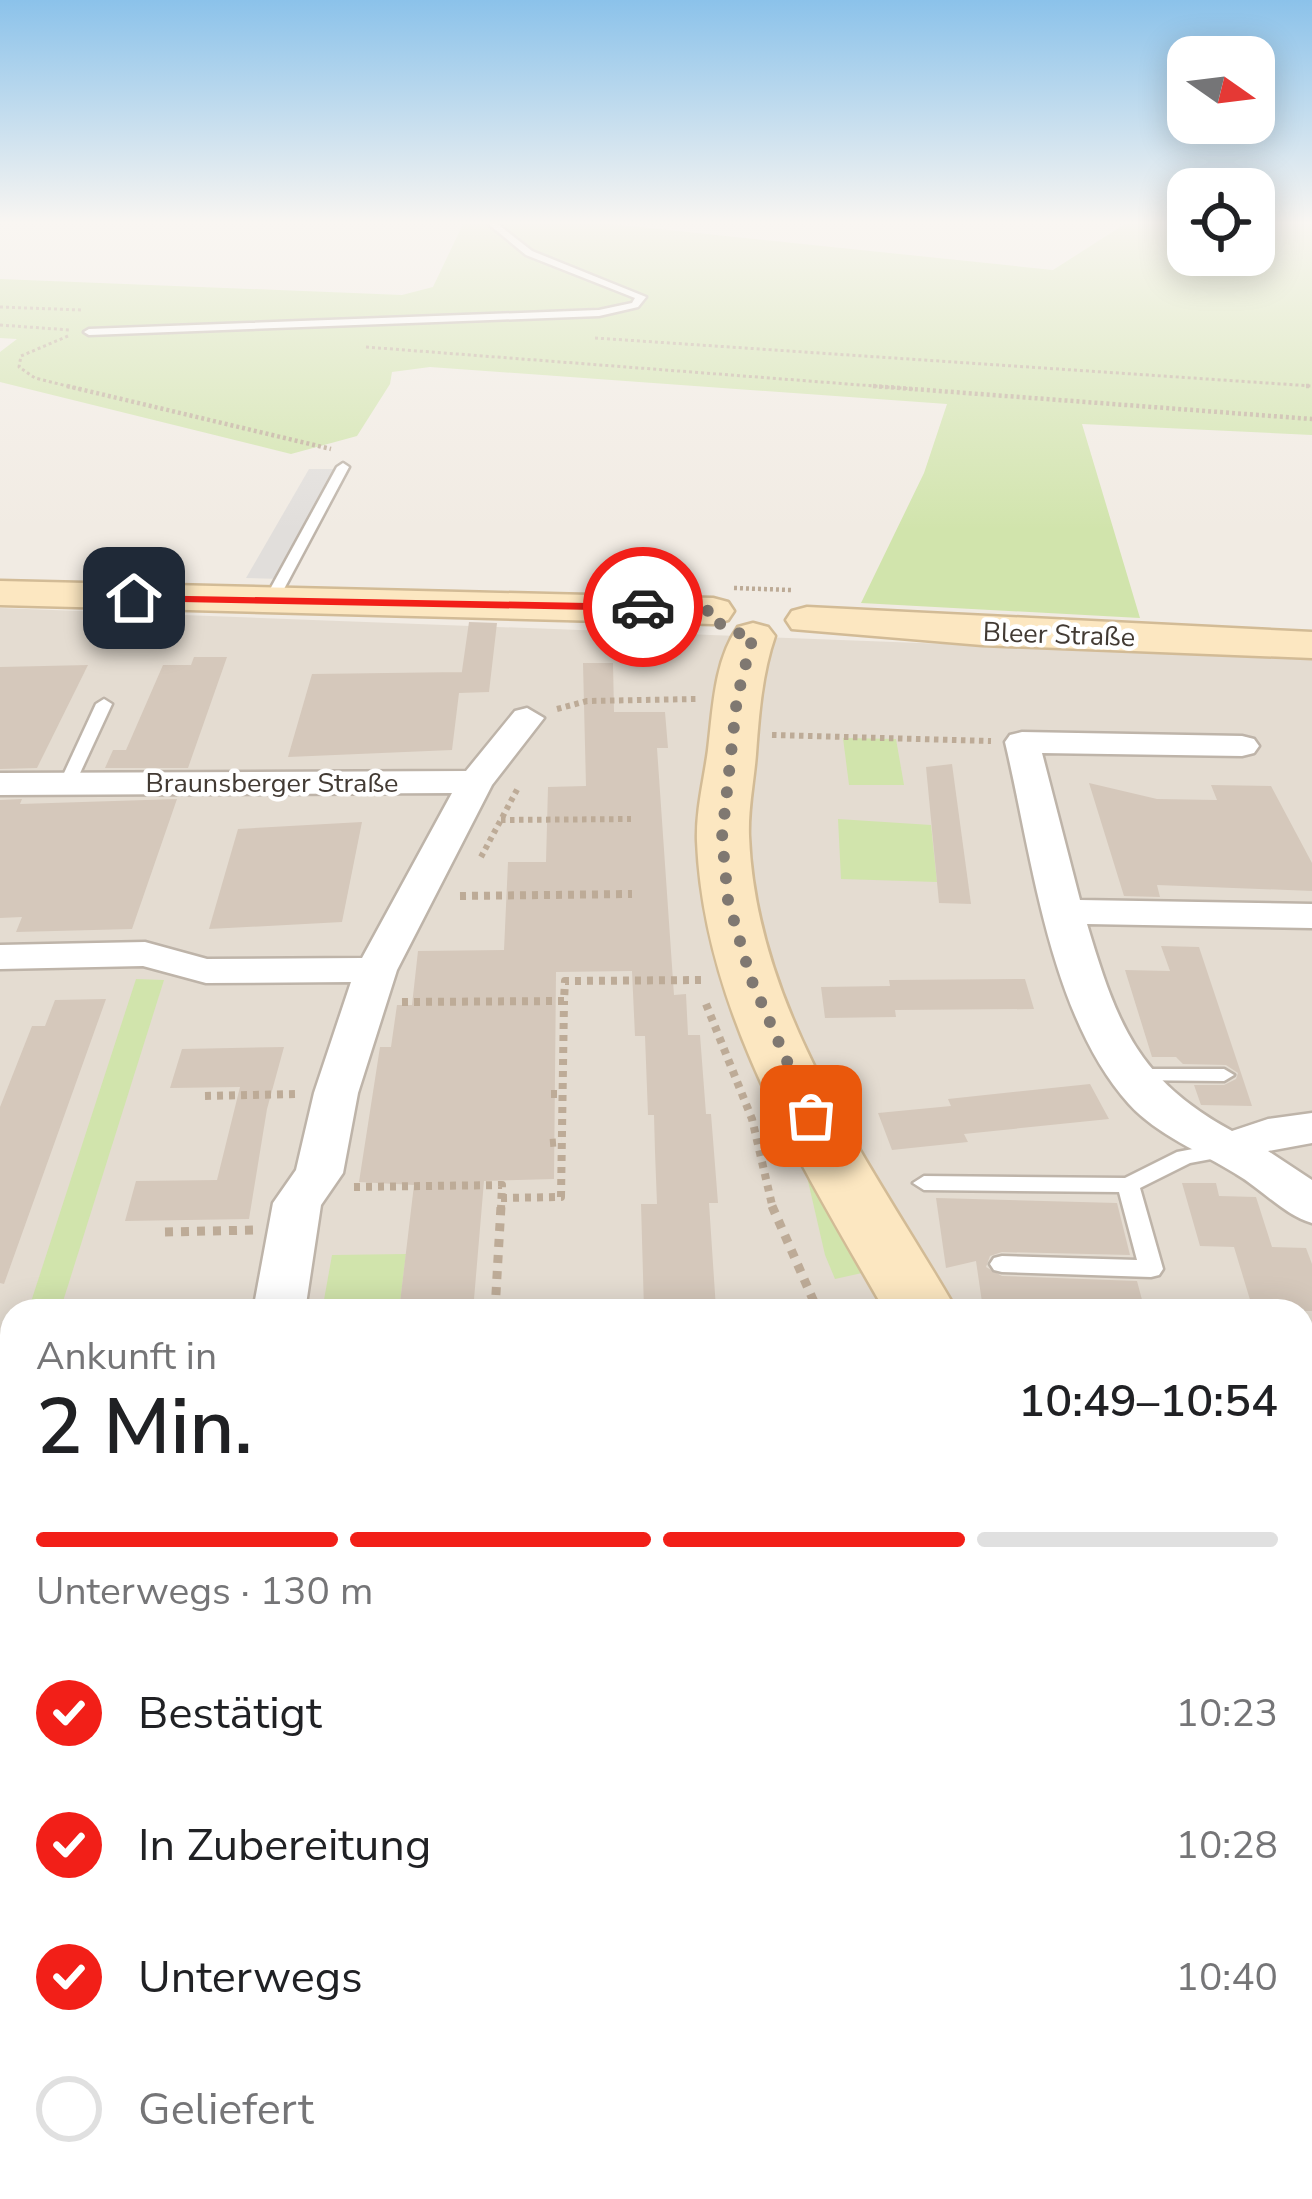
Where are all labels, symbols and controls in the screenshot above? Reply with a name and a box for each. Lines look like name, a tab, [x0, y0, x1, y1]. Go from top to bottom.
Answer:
north arrow	[1167, 36, 1275, 144]
map controls	[1167, 36, 1275, 276]
button: locate	[1167, 168, 1275, 276]
pin	[83, 547, 185, 649]
courier	[583, 547, 703, 667]
icon: home	[101, 565, 167, 631]
icon: car	[610, 574, 676, 640]
street label: Bleer Straße	[982, 614, 1136, 656]
street label: Braunsberger Straße	[146, 765, 398, 802]
pin	[760, 1065, 862, 1167]
icon: bag	[778, 1083, 844, 1149]
text: Ankunft in	[36, 1330, 217, 1383]
text: 10:49–10:54	[1018, 1371, 1278, 1432]
text: 2 Min.	[36, 1374, 253, 1481]
text: Unterwegs · 130 m	[36, 1565, 373, 1618]
icon: check	[36, 1680, 102, 1746]
text: Bestätigt	[138, 1683, 322, 1744]
text: 10:23	[1176, 1687, 1278, 1740]
icon: check	[36, 1812, 102, 1878]
text: In Zubereitung	[138, 1815, 431, 1876]
text: 10:28	[1176, 1819, 1278, 1872]
icon: check	[36, 1944, 102, 2010]
text: Unterwegs	[138, 1947, 363, 2008]
text: 10:40	[1176, 1951, 1278, 2004]
text: Geliefert	[138, 2079, 314, 2140]

